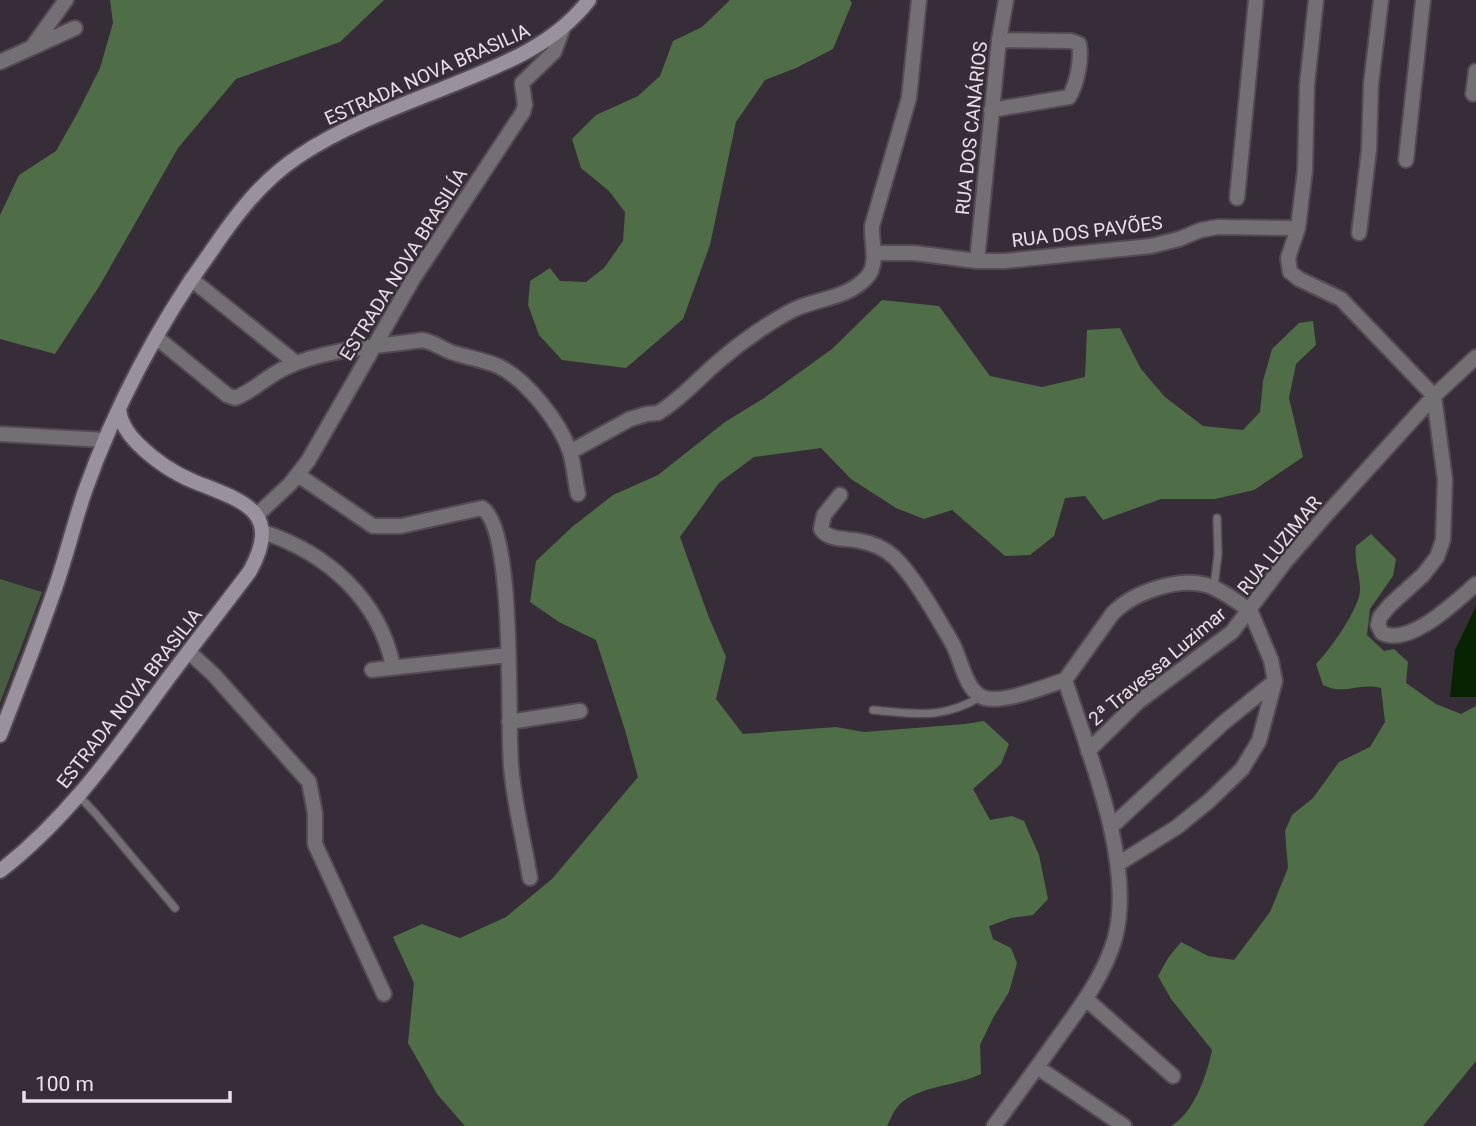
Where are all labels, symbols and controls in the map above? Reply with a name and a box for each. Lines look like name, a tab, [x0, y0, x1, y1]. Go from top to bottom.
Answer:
street label: ESTRADA NOVA BRASILIA	[321, 19, 534, 130]
street label: RUA DOS CANÁRIOS	[951, 40, 992, 216]
street label: ESTRADA NOVA BRASILÍA	[335, 163, 472, 365]
street label: RUA DOS PAVÕES	[1010, 211, 1164, 252]
street label: RUA LUZIMAR	[1233, 491, 1326, 599]
street label: 2ª Travessa Luzimar	[1084, 602, 1231, 730]
street label: ESTRADA NOVA BRASILIA	[52, 603, 207, 793]
scale bar	[24, 1060, 231, 1104]
text: 100 m	[35, 1072, 94, 1096]

